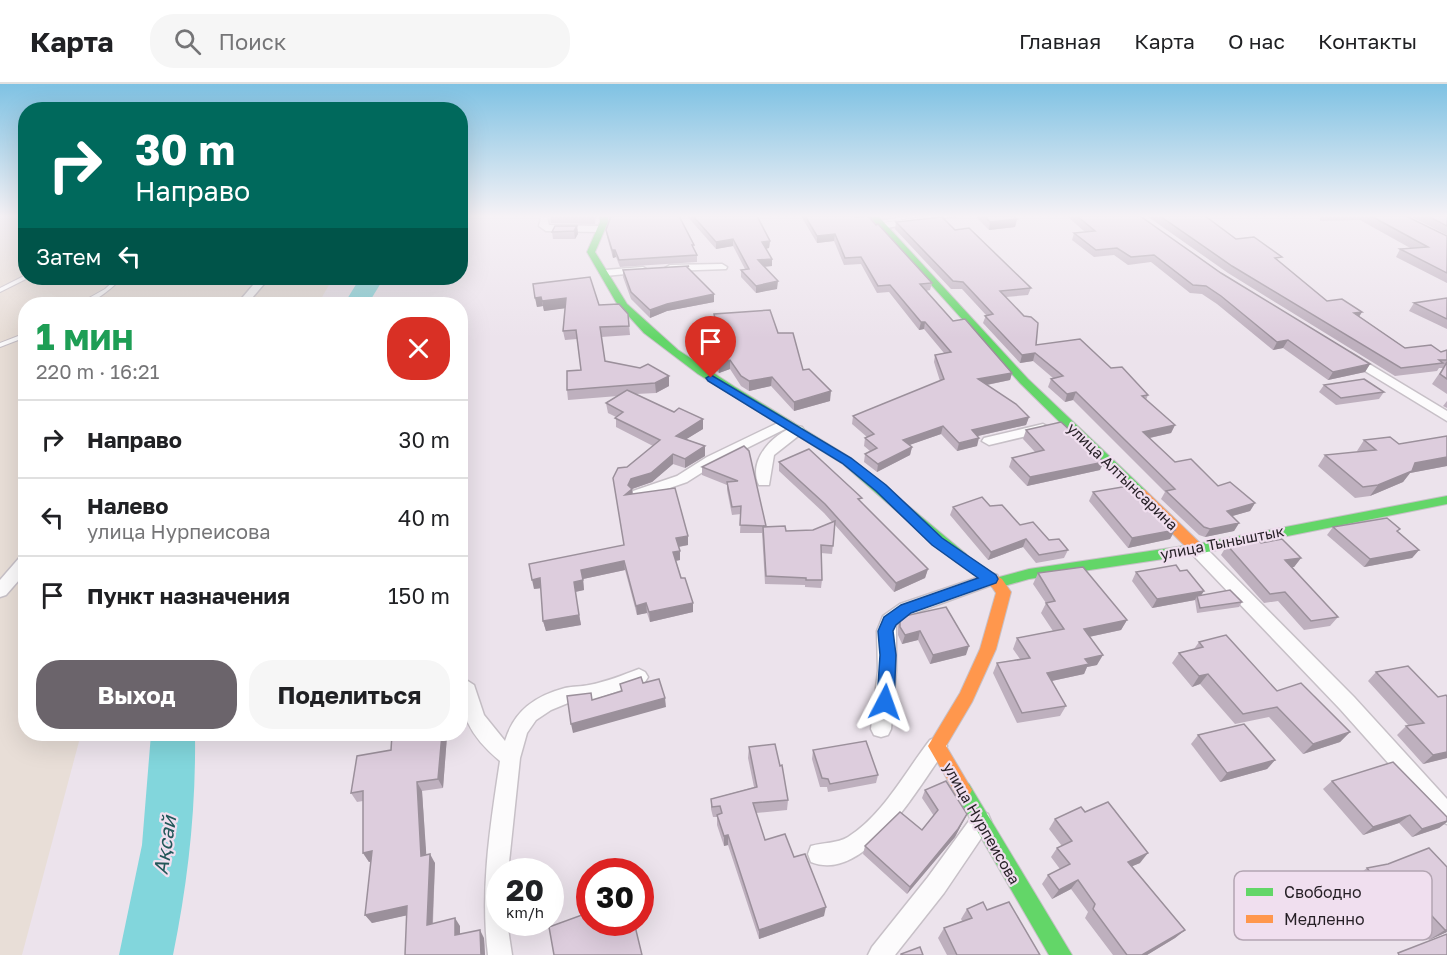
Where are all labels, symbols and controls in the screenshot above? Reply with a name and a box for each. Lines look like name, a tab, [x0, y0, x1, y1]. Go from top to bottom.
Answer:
search box	[150, 14, 570, 68]
text: Карта	[30, 25, 114, 58]
icon: search	[171, 25, 204, 58]
text: Поиск	[219, 28, 286, 55]
text: Главная	[1019, 28, 1101, 54]
text: Карта	[1134, 28, 1195, 54]
text: О нас	[1228, 28, 1285, 54]
text: Контакты	[1318, 28, 1417, 54]
text: 30 m	[135, 124, 235, 174]
icon: right	[36, 126, 114, 204]
text: Направо	[135, 175, 250, 207]
icon: left	[113, 240, 146, 273]
text: Затем	[36, 243, 101, 270]
text: 1 мин	[36, 315, 133, 358]
pin	[685, 316, 736, 378]
button: close	[387, 317, 450, 380]
icon: arrive	[694, 325, 727, 358]
text: 220 m · 16:21	[36, 359, 159, 383]
street label: улица Алтынсарина	[1064, 418, 1182, 534]
icon: right	[36, 423, 69, 456]
text: Направо	[87, 426, 182, 453]
text: 30 m	[399, 426, 450, 453]
text: Налево	[87, 492, 169, 519]
icon: left	[36, 501, 69, 534]
text: 40 m	[398, 504, 450, 531]
text: улица Нурпеисова	[87, 519, 271, 543]
street label: улица Тыныштык	[1159, 521, 1286, 563]
icon: arrive	[36, 579, 69, 612]
text: Пункт назначения	[87, 582, 290, 609]
text: 150 m	[388, 582, 450, 609]
button: Выход	[36, 660, 237, 729]
button: Поделиться	[249, 660, 450, 729]
position arrow	[853, 670, 917, 734]
street label: улица Нурпеисова	[940, 759, 1024, 887]
water label: Ақсай	[148, 812, 181, 876]
speed limit sign: 30	[576, 858, 654, 936]
legend	[1234, 871, 1432, 940]
text: 20	[506, 872, 544, 908]
text: Свободно	[1284, 882, 1362, 902]
text: km/h	[506, 903, 544, 921]
text: Медленно	[1284, 909, 1365, 929]

